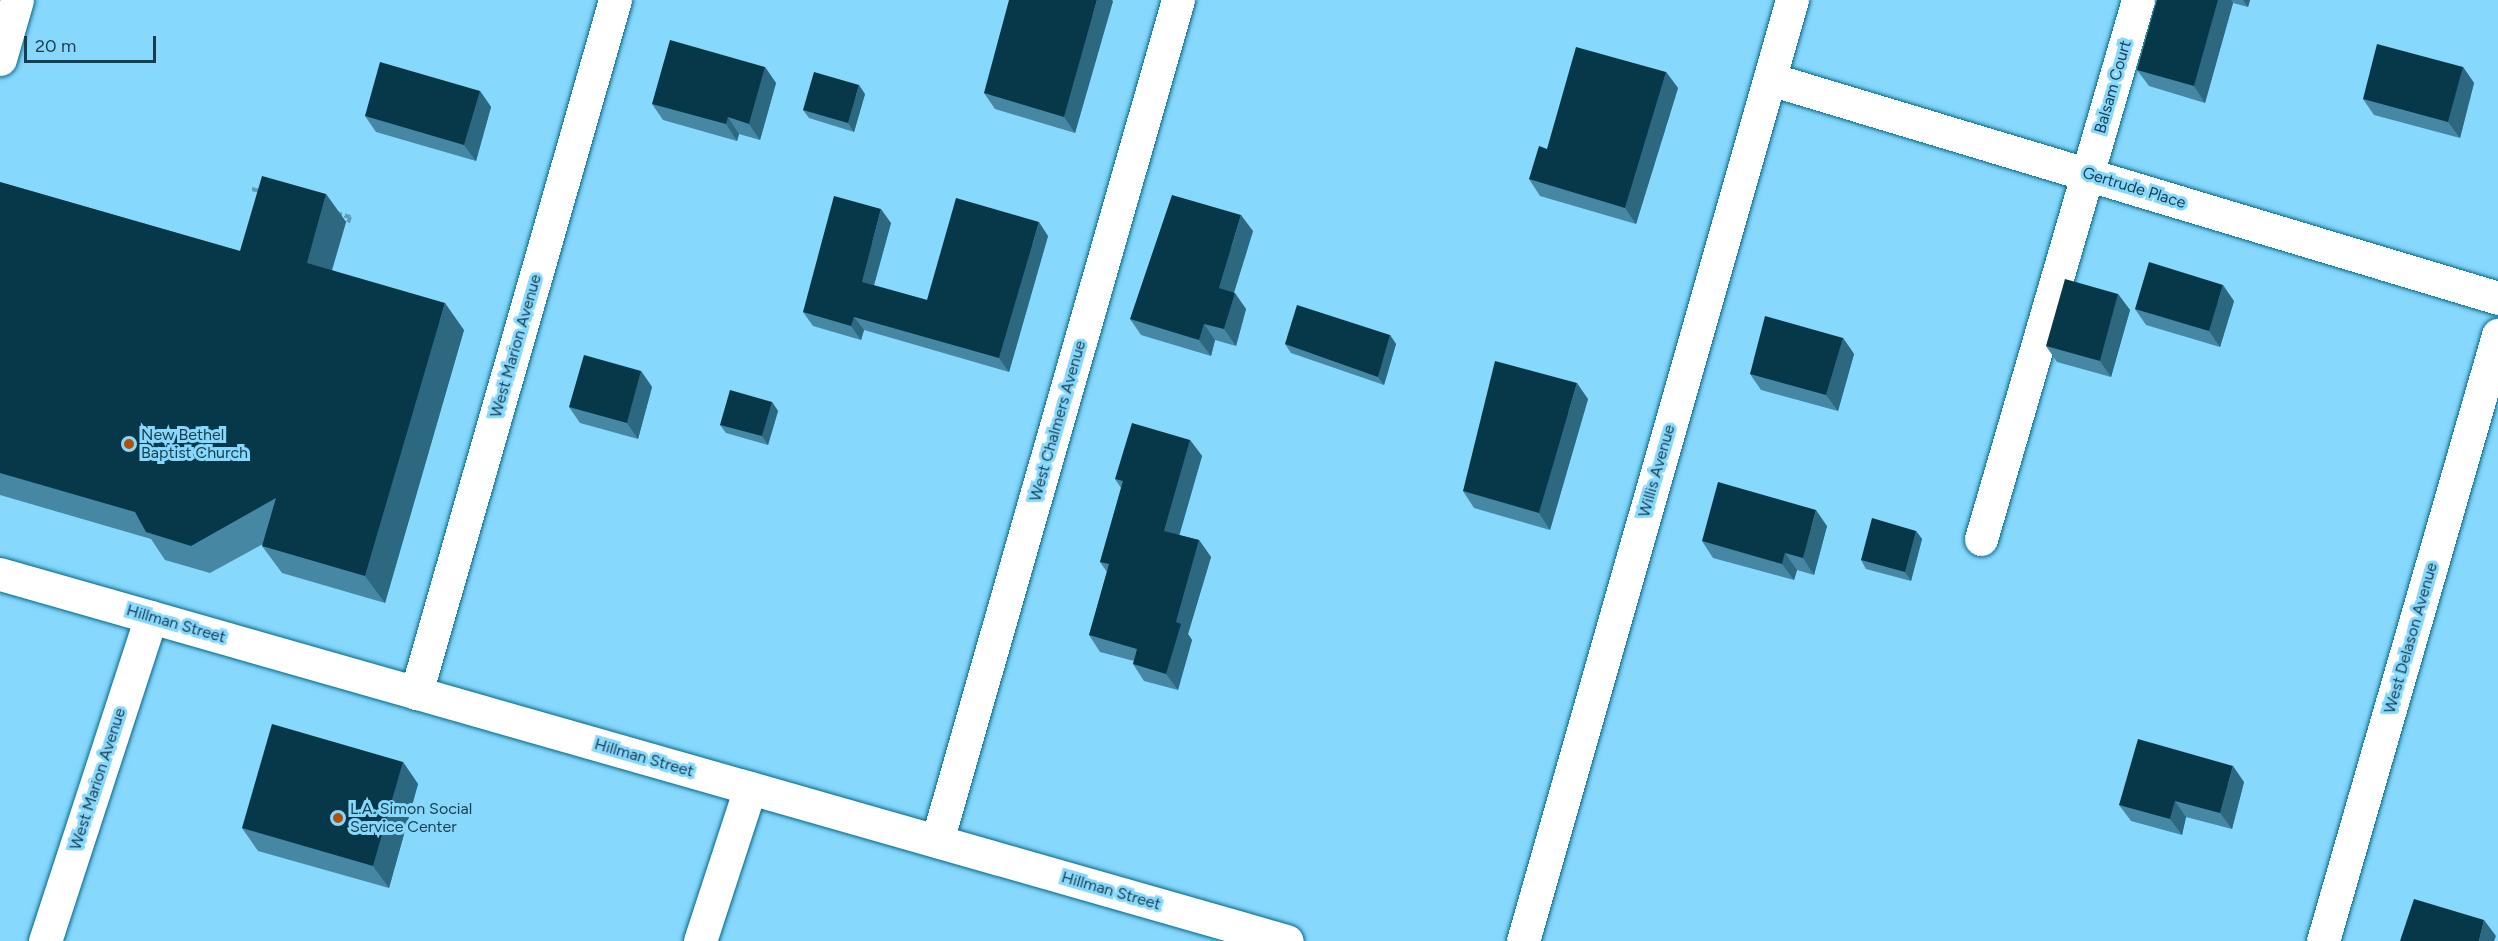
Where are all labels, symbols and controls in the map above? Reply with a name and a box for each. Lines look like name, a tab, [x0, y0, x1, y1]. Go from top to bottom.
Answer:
scale bar	[27, 24, 159, 62]
text: 20 m	[35, 35, 76, 57]
street label: Balsam Court	[2091, 38, 2135, 136]
street label: Gertrude Place	[2080, 163, 2188, 213]
street label: West Marion Avenue	[486, 272, 546, 420]
street label: West Chalmers Avenue	[1026, 338, 1090, 504]
street label: Willis Avenue	[1635, 423, 1679, 519]
place label: New Bethel Baptist Church	[141, 425, 248, 463]
marker: New Bethel Baptist Church	[122, 437, 136, 451]
street label: West Delason Avenue	[2380, 560, 2442, 716]
street label: Hillman Street	[124, 601, 228, 647]
street label: West Marion Avenue	[66, 706, 130, 852]
street label: Hillman Street	[592, 735, 696, 781]
place label: L.A. Simon Social Service Center	[350, 799, 472, 837]
marker: L.A. Simon Social Service Center	[331, 811, 345, 825]
street label: Hillman Street	[1059, 868, 1163, 914]

